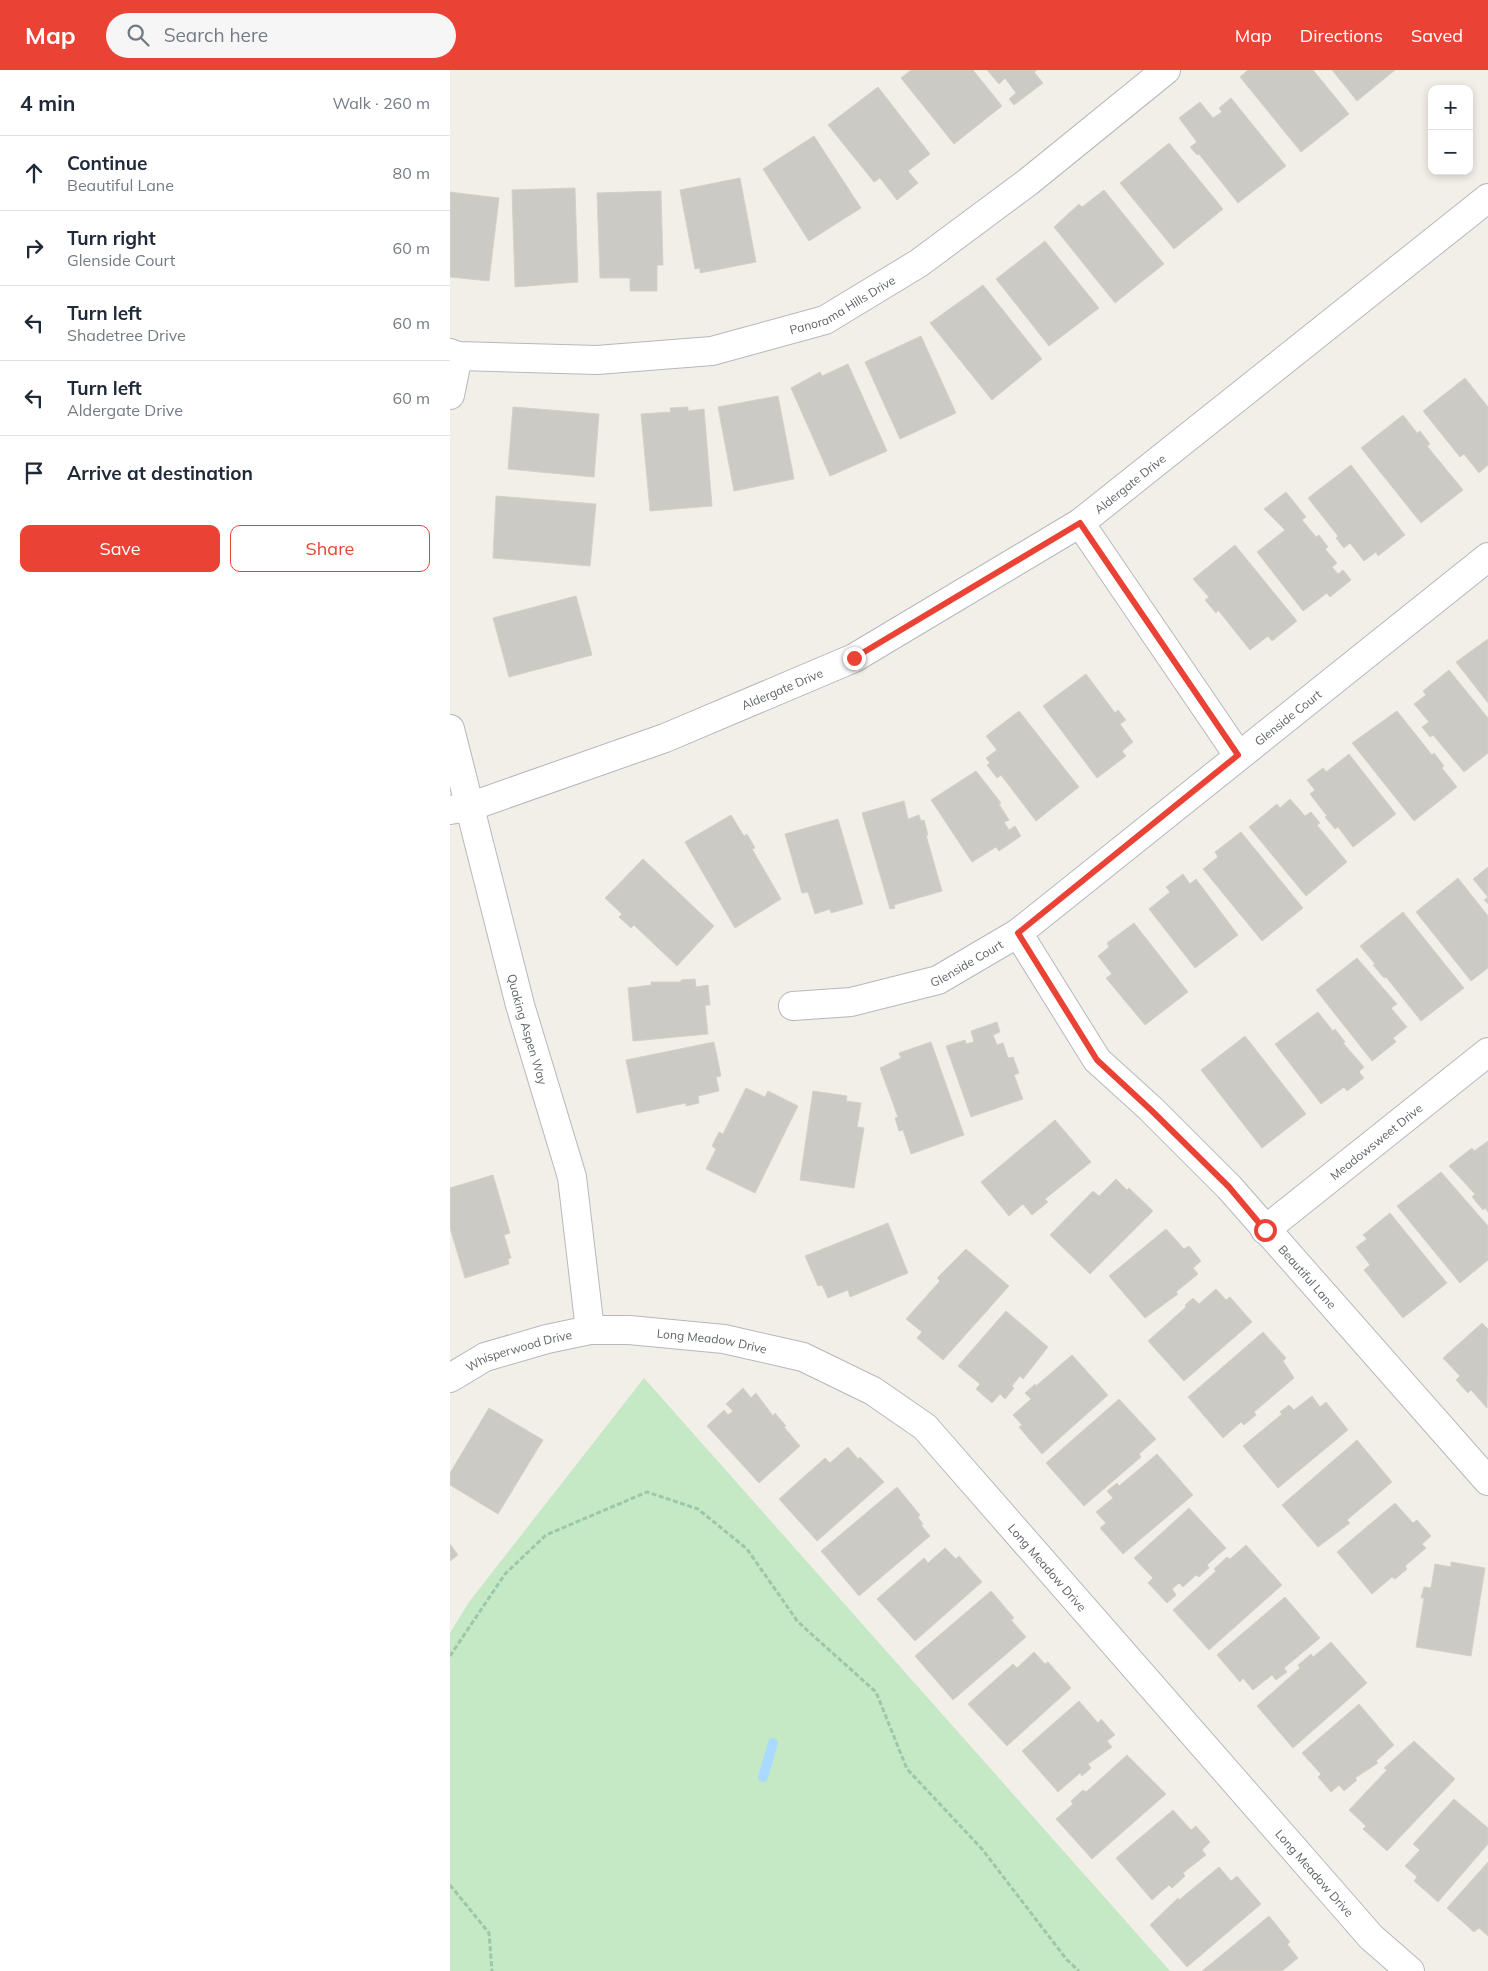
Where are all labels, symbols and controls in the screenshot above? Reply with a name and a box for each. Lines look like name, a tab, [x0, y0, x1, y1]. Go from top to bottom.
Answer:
search box	[106, 13, 456, 58]
text: Map	[25, 20, 76, 50]
icon: search	[124, 21, 152, 49]
text: Search here	[164, 23, 268, 47]
text: Map	[1235, 24, 1272, 47]
text: Directions	[1300, 24, 1383, 47]
text: Saved	[1411, 24, 1463, 47]
map controls	[1428, 85, 1473, 175]
button: +	[1428, 85, 1473, 130]
text: 4 min	[20, 90, 75, 116]
text: Walk · 260 m	[332, 93, 430, 113]
button: −	[1428, 130, 1473, 175]
text: Continue	[67, 151, 147, 175]
icon: ahead	[20, 159, 48, 187]
text: 80 m	[393, 163, 430, 183]
text: Beautiful Lane	[67, 175, 174, 195]
text: Turn right	[67, 226, 156, 250]
icon: right	[20, 234, 48, 262]
text: 60 m	[393, 238, 430, 258]
text: Glenside Court	[67, 250, 175, 270]
street label: Panorama Hills Drive	[788, 272, 898, 337]
text: Turn left	[67, 301, 142, 325]
icon: left	[20, 309, 48, 337]
text: 60 m	[393, 313, 430, 333]
text: Shadetree Drive	[67, 325, 186, 345]
text: Turn left	[67, 376, 142, 400]
icon: left	[20, 384, 48, 412]
text: 60 m	[393, 388, 430, 408]
text: Aldergate Drive	[67, 400, 183, 420]
street label: Aldergate Drive	[1091, 450, 1168, 516]
icon: arrive	[20, 459, 48, 487]
text: Arrive at destination	[67, 461, 253, 485]
button: Save	[20, 525, 220, 572]
button: Share	[230, 525, 430, 572]
route end	[843, 647, 866, 670]
street label: Aldergate Drive	[739, 665, 825, 712]
street label: Glenside Court	[1251, 686, 1324, 749]
street label: Glenside Court	[929, 936, 1005, 989]
street label: Quaking Aspen Way	[505, 972, 551, 1087]
street label: Meadowsweet Drive	[1327, 1100, 1425, 1183]
route start	[1254, 1219, 1277, 1242]
street label: Beautiful Lane	[1276, 1241, 1340, 1312]
street label: Long Meadow Drive	[656, 1325, 769, 1356]
street label: Whisperwood Drive	[463, 1327, 573, 1374]
street label: Long Meadow Drive	[1005, 1520, 1090, 1614]
street label: Long Meadow Drive	[1273, 1826, 1357, 1920]

